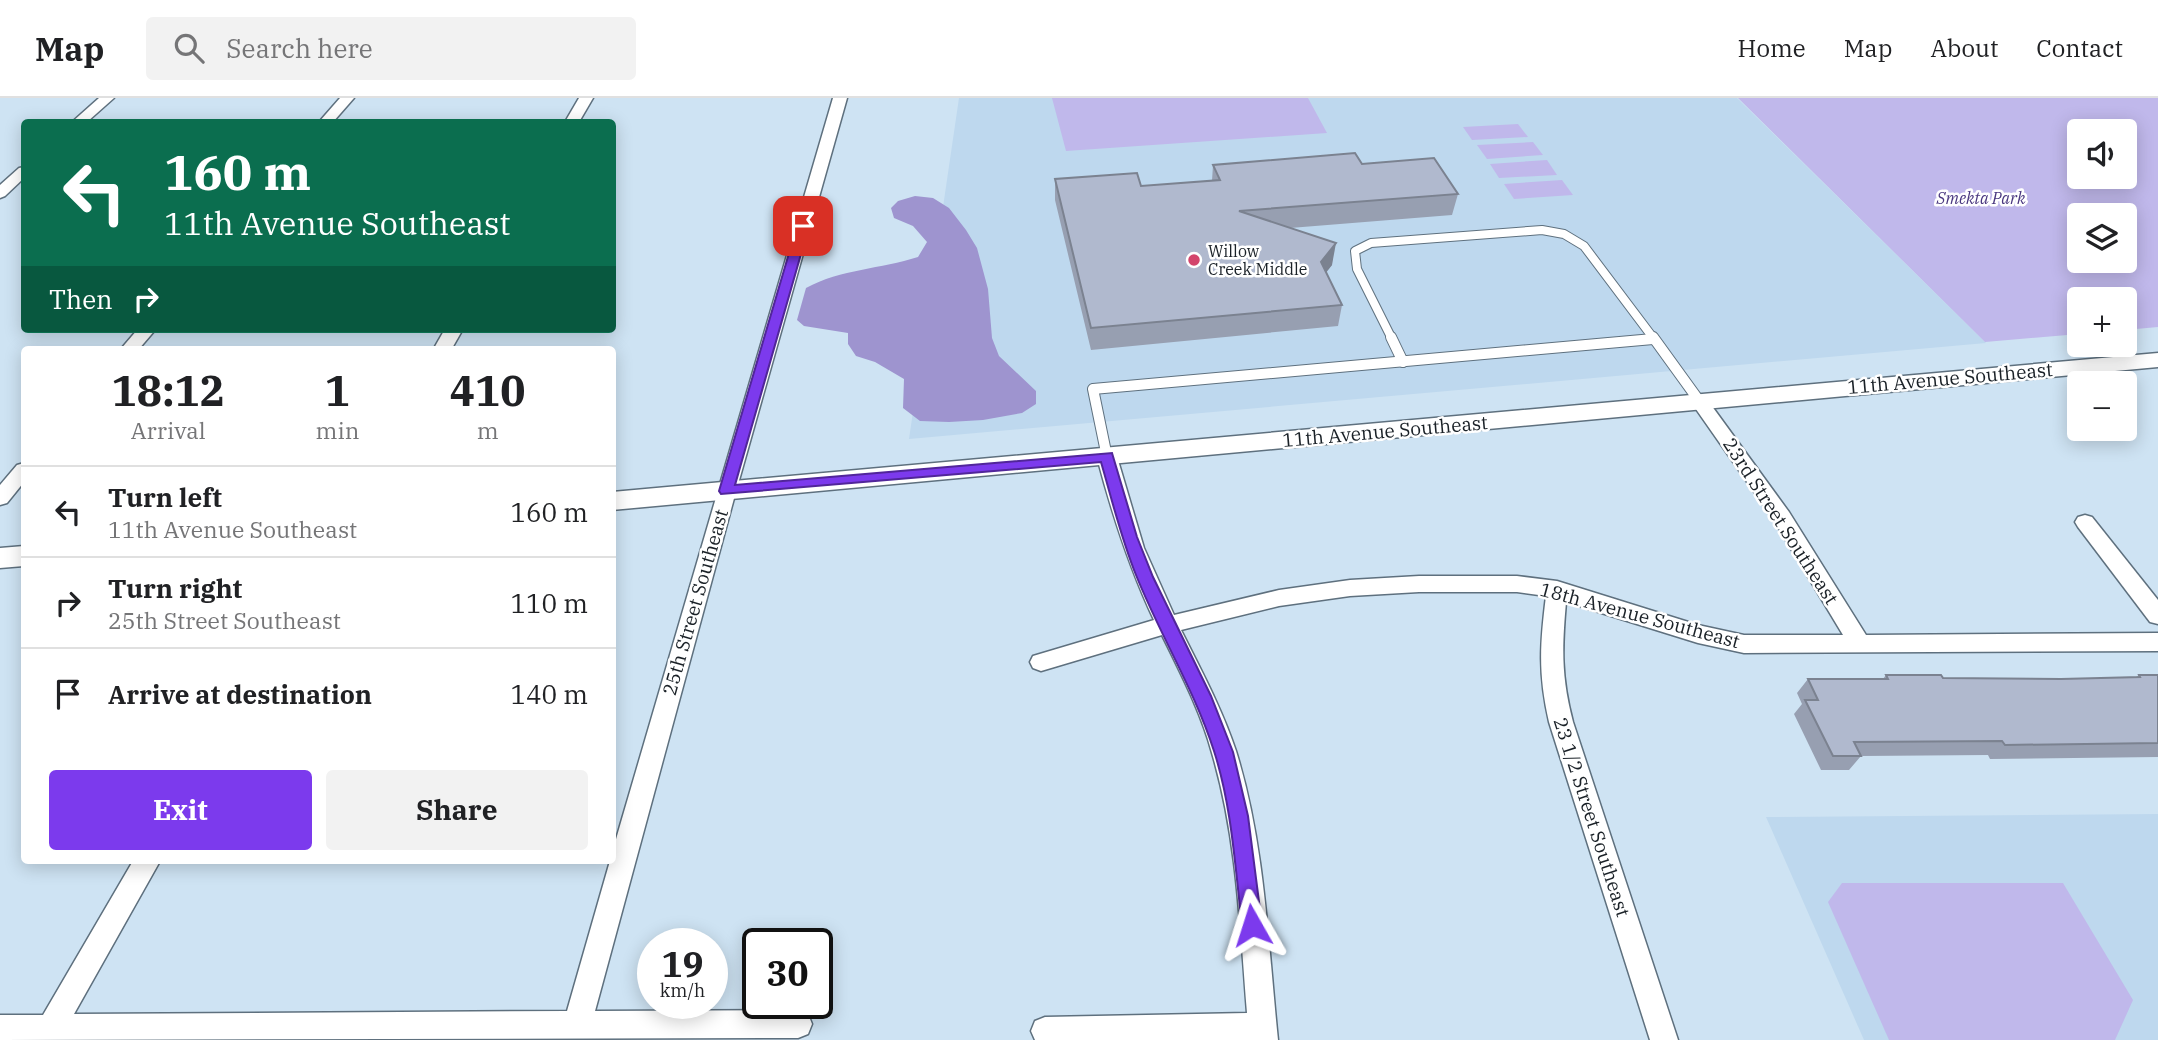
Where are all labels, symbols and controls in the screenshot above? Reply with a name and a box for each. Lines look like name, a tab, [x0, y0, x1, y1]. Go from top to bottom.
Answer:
search box	[146, 17, 636, 80]
text: Map	[35, 27, 104, 70]
icon: search	[170, 29, 208, 67]
text: Search here	[226, 31, 373, 65]
text: Home	[1738, 32, 1806, 64]
text: Map	[1844, 32, 1892, 64]
text: About	[1930, 32, 1998, 64]
text: Contact	[2036, 32, 2123, 64]
map controls	[2067, 119, 2137, 441]
button: sound	[2067, 119, 2137, 189]
text: 160 m	[164, 140, 311, 203]
icon: left	[49, 147, 140, 238]
park label: Smekta Park	[1936, 188, 2026, 208]
pin	[773, 196, 833, 256]
text: 11th Avenue Southeast	[164, 202, 511, 244]
button: layers	[2067, 203, 2137, 273]
icon: arrive	[784, 207, 822, 245]
place label: Willow Creek Middle	[1208, 241, 1307, 279]
marker: Willow Creek Middle	[1186, 252, 1202, 268]
icon: right	[127, 280, 165, 318]
text: Then	[49, 282, 113, 316]
button: +	[2067, 287, 2137, 357]
street label: 11th Avenue Southeast	[1846, 357, 2054, 399]
text: 18:12	[111, 363, 225, 418]
text: 1	[325, 363, 350, 418]
text: 410	[450, 363, 525, 418]
button: −	[2067, 371, 2137, 441]
street label: 11th Avenue Southeast	[1281, 410, 1489, 452]
text: Arrival	[131, 415, 206, 445]
text: min	[316, 415, 359, 445]
text: m	[477, 415, 499, 445]
street label: 23rd Street Southeast	[1718, 433, 1844, 609]
text: Turn left	[108, 480, 222, 514]
icon: left	[49, 493, 87, 531]
text: 160 m	[510, 495, 588, 529]
street label: 25th Street Southeast	[657, 506, 733, 698]
text: 11th Avenue Southeast	[108, 514, 357, 544]
text: Turn right	[108, 571, 242, 605]
street label: 18th Avenue Southeast	[1538, 577, 1743, 653]
icon: right	[49, 584, 87, 622]
text: 110 m	[510, 586, 588, 620]
text: 25th Street Southeast	[108, 605, 341, 635]
icon: arrive	[49, 675, 87, 713]
text: Arrive at destination	[108, 677, 372, 711]
text: 140 m	[510, 677, 588, 711]
street label: 23 1/2 Street Southeast	[1548, 714, 1636, 920]
button: Exit	[49, 770, 312, 850]
button: Share	[326, 770, 588, 850]
position arrow	[1215, 888, 1289, 962]
speed limit sign: 30	[742, 928, 833, 1019]
text: 19	[661, 941, 704, 987]
text: km/h	[660, 979, 705, 1002]

